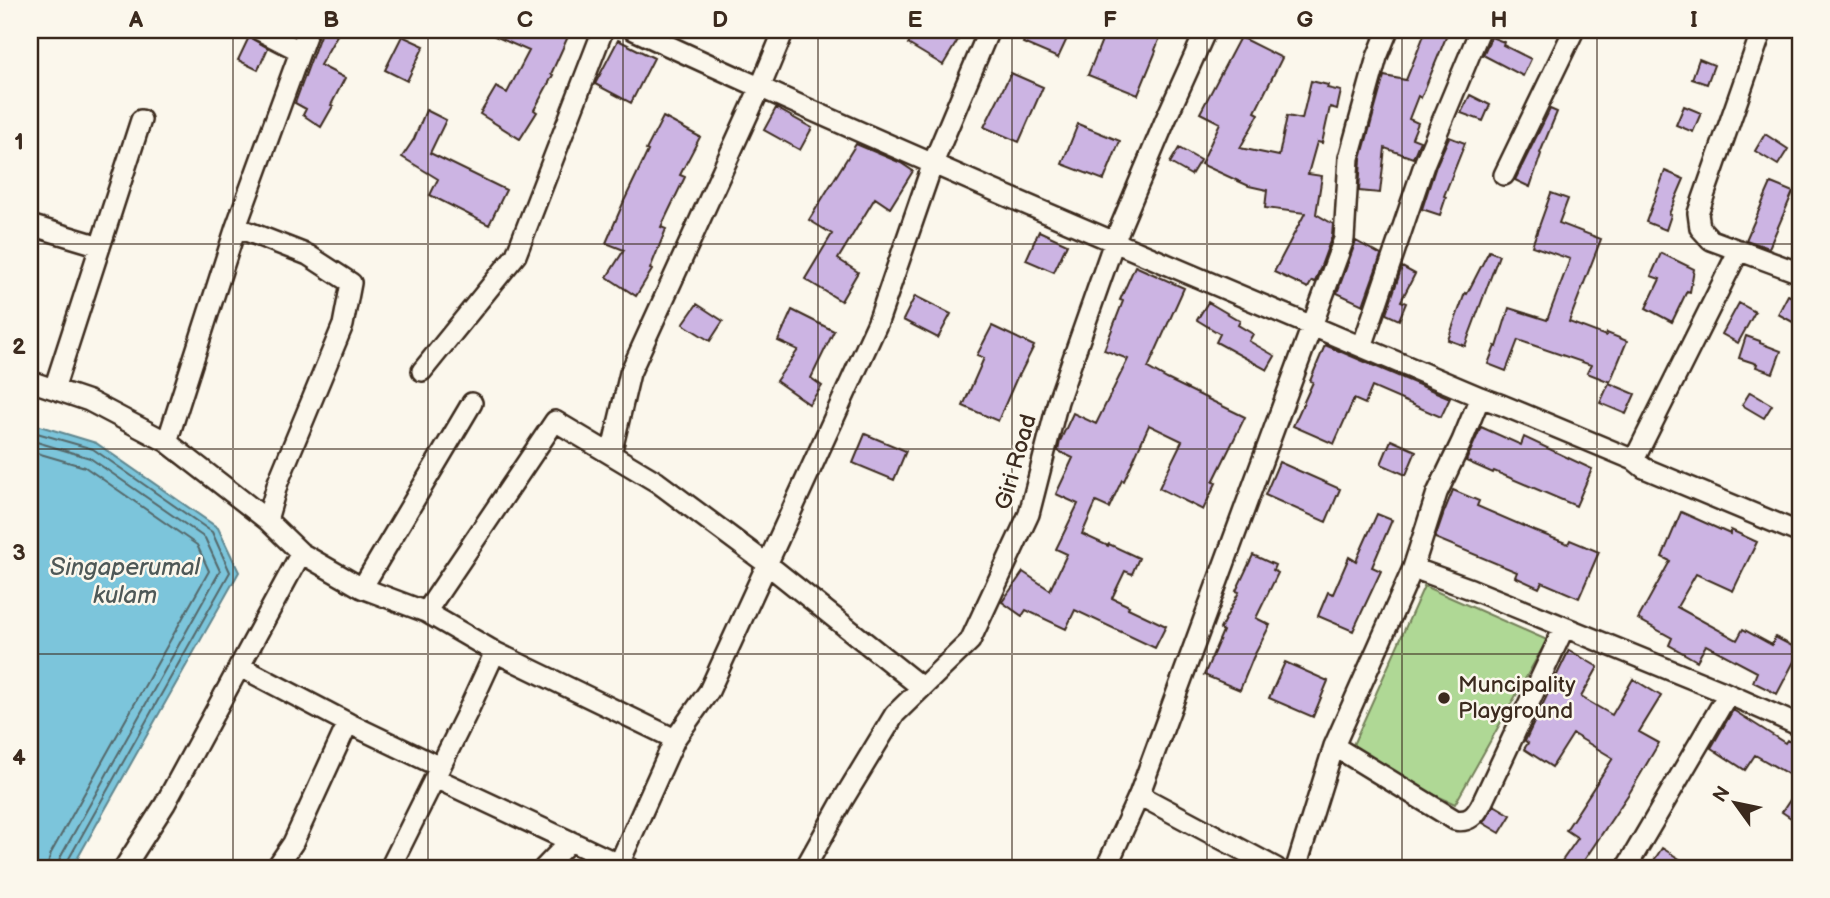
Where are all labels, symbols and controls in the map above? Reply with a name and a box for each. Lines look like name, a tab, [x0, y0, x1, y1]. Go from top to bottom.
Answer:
text: A	[128, 6, 144, 34]
text: B	[323, 6, 339, 34]
text: C	[517, 6, 533, 34]
text: D	[712, 6, 728, 34]
text: E	[908, 6, 923, 34]
text: F	[1103, 6, 1117, 34]
text: G	[1297, 6, 1314, 34]
text: H	[1490, 6, 1508, 34]
text: I	[1690, 6, 1698, 34]
text: 1	[14, 128, 24, 156]
text: 2	[12, 333, 26, 361]
street label: Giri Road	[989, 411, 1043, 513]
text: 3	[12, 539, 26, 567]
water label: Singaperumal kulam	[50, 553, 202, 610]
place label: Muncipality Playground	[1458, 671, 1576, 725]
marker: Muncipality Playground	[1436, 690, 1452, 706]
text: 4	[12, 744, 26, 772]
north arrow	[1700, 768, 1770, 838]
text: N	[1708, 782, 1736, 807]

